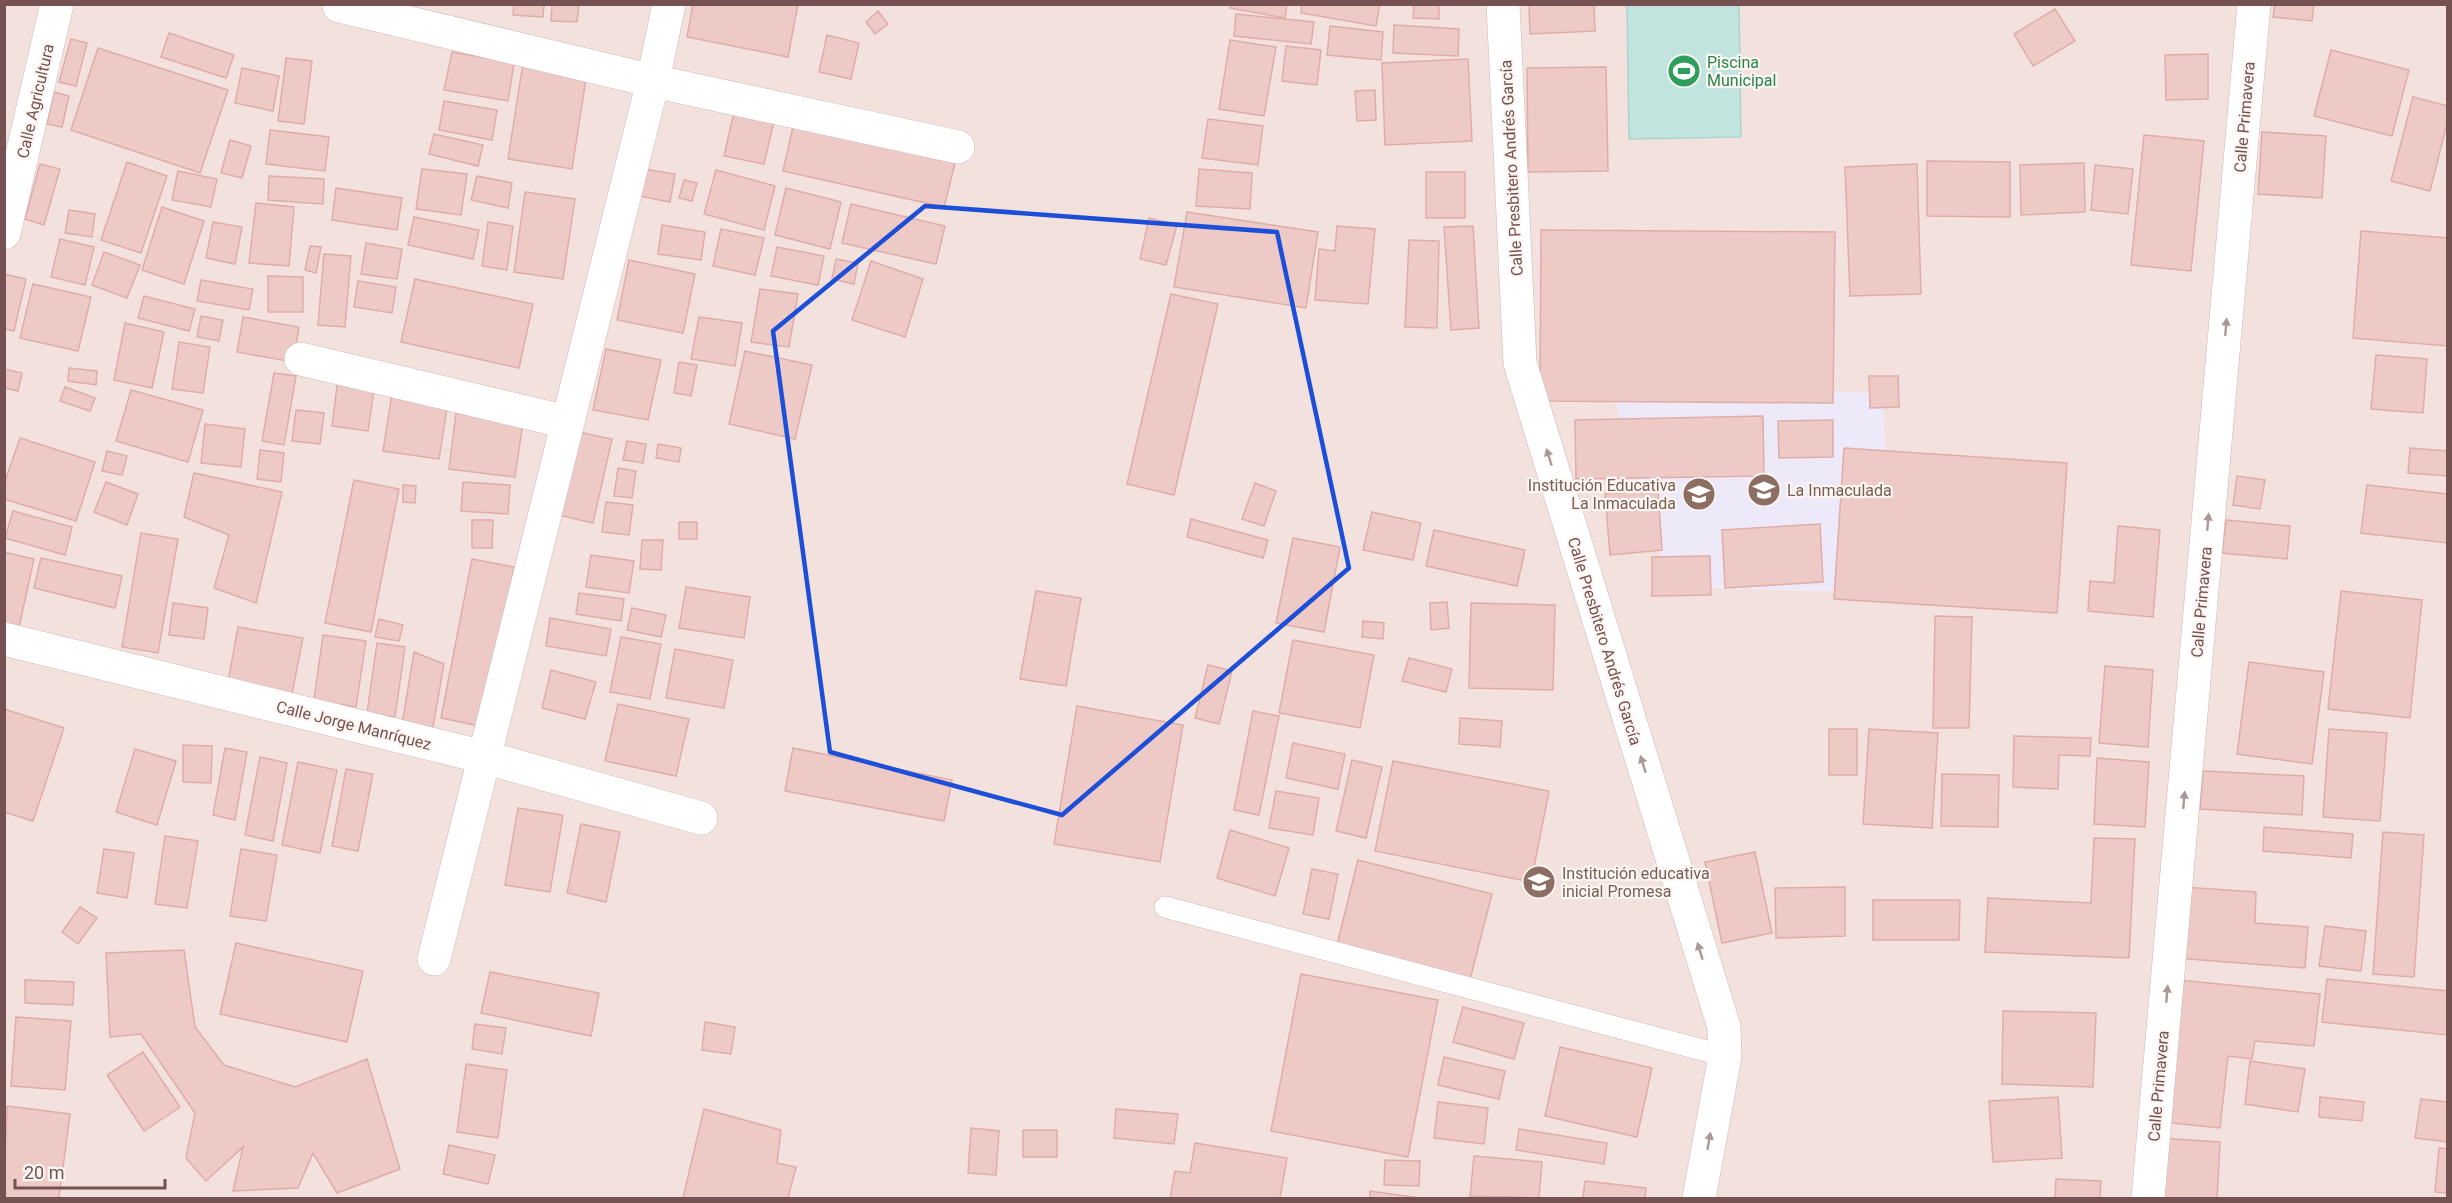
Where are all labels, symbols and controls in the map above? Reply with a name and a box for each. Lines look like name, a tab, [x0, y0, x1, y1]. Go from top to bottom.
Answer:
street label: Calle Agricultura	[13, 42, 58, 160]
sports icon: Piscina Municipal	[1666, 53, 1702, 89]
place label: Piscina Municipal	[1707, 53, 1776, 90]
street label: Calle Presbitero Andrés García	[1496, 59, 1527, 277]
street label: Calle Primavera	[2230, 61, 2259, 173]
one-way arrow	[2221, 318, 2231, 337]
one-way arrow	[1544, 448, 1553, 466]
school or university icon: La Inmaculada	[1746, 472, 1782, 508]
place label: Institución Educativa La Inmaculada	[1528, 476, 1676, 513]
school or university icon: Institución Educativa La Inmaculada	[1681, 476, 1717, 512]
place label: La Inmaculada	[1787, 481, 1892, 500]
one-way arrow	[2204, 512, 2213, 531]
street label: Calle Presbitero Andrés García	[1564, 535, 1645, 747]
street label: Calle Primavera	[2187, 546, 2216, 658]
street label: Calle Jorge Manríquez	[274, 697, 433, 754]
one-way arrow	[1638, 755, 1647, 773]
one-way arrow	[2179, 790, 2189, 809]
school or university icon: Institución educativa inicial Promesa	[1521, 864, 1557, 900]
place label: Institución educativa inicial Promesa	[1562, 864, 1710, 901]
one-way arrow	[1695, 942, 1704, 960]
one-way arrow	[2162, 984, 2172, 1003]
street label: Calle Primavera	[2144, 1030, 2173, 1142]
one-way arrow	[1705, 1131, 1714, 1150]
scale bar	[15, 1152, 165, 1190]
text: 20 m	[24, 1162, 64, 1183]

